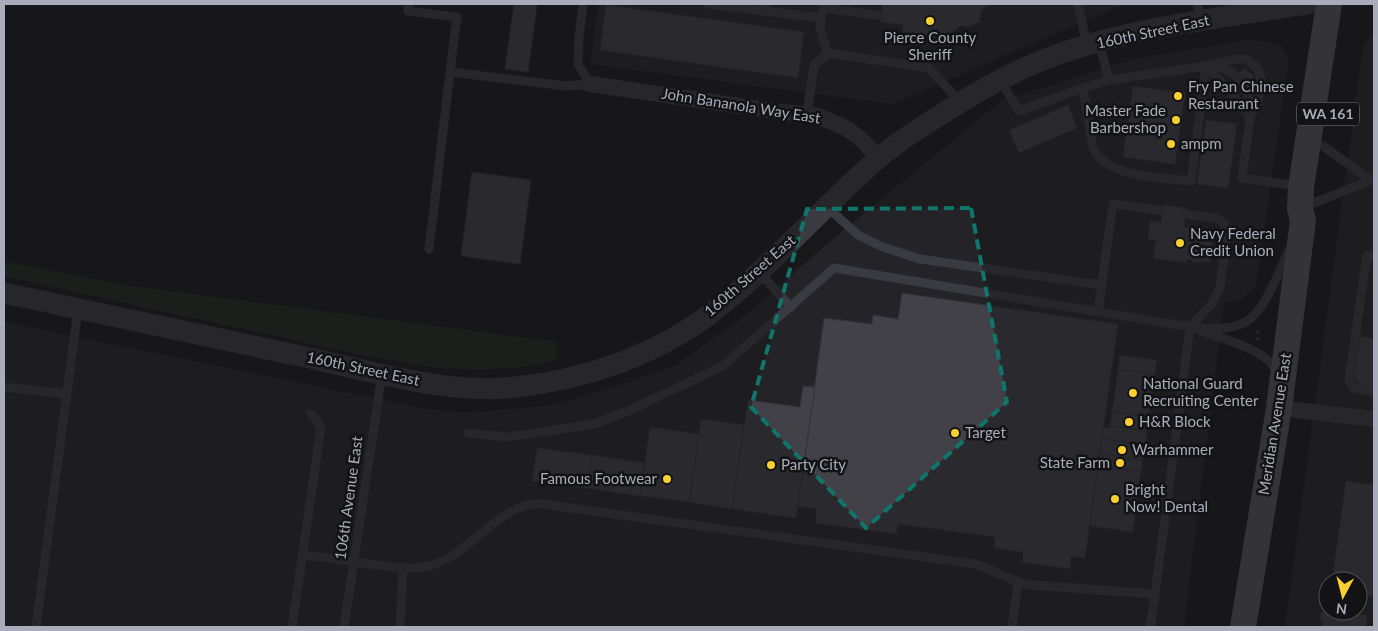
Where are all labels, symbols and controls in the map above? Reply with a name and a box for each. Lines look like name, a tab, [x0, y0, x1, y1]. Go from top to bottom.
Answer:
street label: 160th Street East	[1095, 10, 1211, 52]
marker: Pierce County Sheriff	[924, 15, 936, 27]
place label: Pierce County Sheriff	[884, 28, 977, 63]
place label: Fry Pan Chinese Restaurant	[1188, 77, 1294, 112]
street label: John Bananola Way East	[660, 84, 822, 127]
marker: Fry Pan Chinese Restaurant	[1172, 90, 1184, 102]
place label: Master Fade Barbershop	[1085, 101, 1166, 136]
road number: WA 161	[1297, 102, 1359, 126]
marker: Master Fade Barbershop	[1170, 114, 1182, 126]
place label: ampm	[1181, 134, 1222, 152]
marker: ampm	[1165, 138, 1177, 150]
place label: Navy Federal Credit Union	[1190, 224, 1276, 259]
street label: 160th Street East	[700, 230, 799, 320]
marker: Navy Federal Credit Union	[1174, 237, 1186, 249]
street label: 160th Street East	[305, 347, 422, 389]
street label: Meridian Avenue East	[1254, 351, 1294, 496]
place label: National Guard Recruiting Center	[1143, 374, 1259, 409]
marker: National Guard Recruiting Center	[1127, 387, 1139, 399]
place label: H&R Block	[1139, 412, 1211, 430]
marker: H&R Block	[1123, 416, 1135, 428]
place label: Target	[965, 423, 1006, 441]
marker: Target	[949, 427, 961, 439]
street label: 106th Avenue East	[330, 434, 366, 561]
place label: Warhammer	[1132, 440, 1214, 458]
marker: Warhammer	[1116, 444, 1128, 456]
place label: State Farm	[1040, 453, 1110, 471]
place label: Party City	[781, 455, 846, 473]
marker: State Farm	[1114, 457, 1126, 469]
marker: Party City	[765, 459, 777, 471]
place label: Famous Footwear	[540, 469, 658, 487]
marker: Famous Footwear	[661, 473, 673, 485]
place label: Bright Now! Dental	[1125, 480, 1208, 515]
marker: Bright Now! Dental	[1109, 493, 1121, 505]
north arrow	[1318, 571, 1368, 621]
text: N	[1335, 600, 1348, 618]

